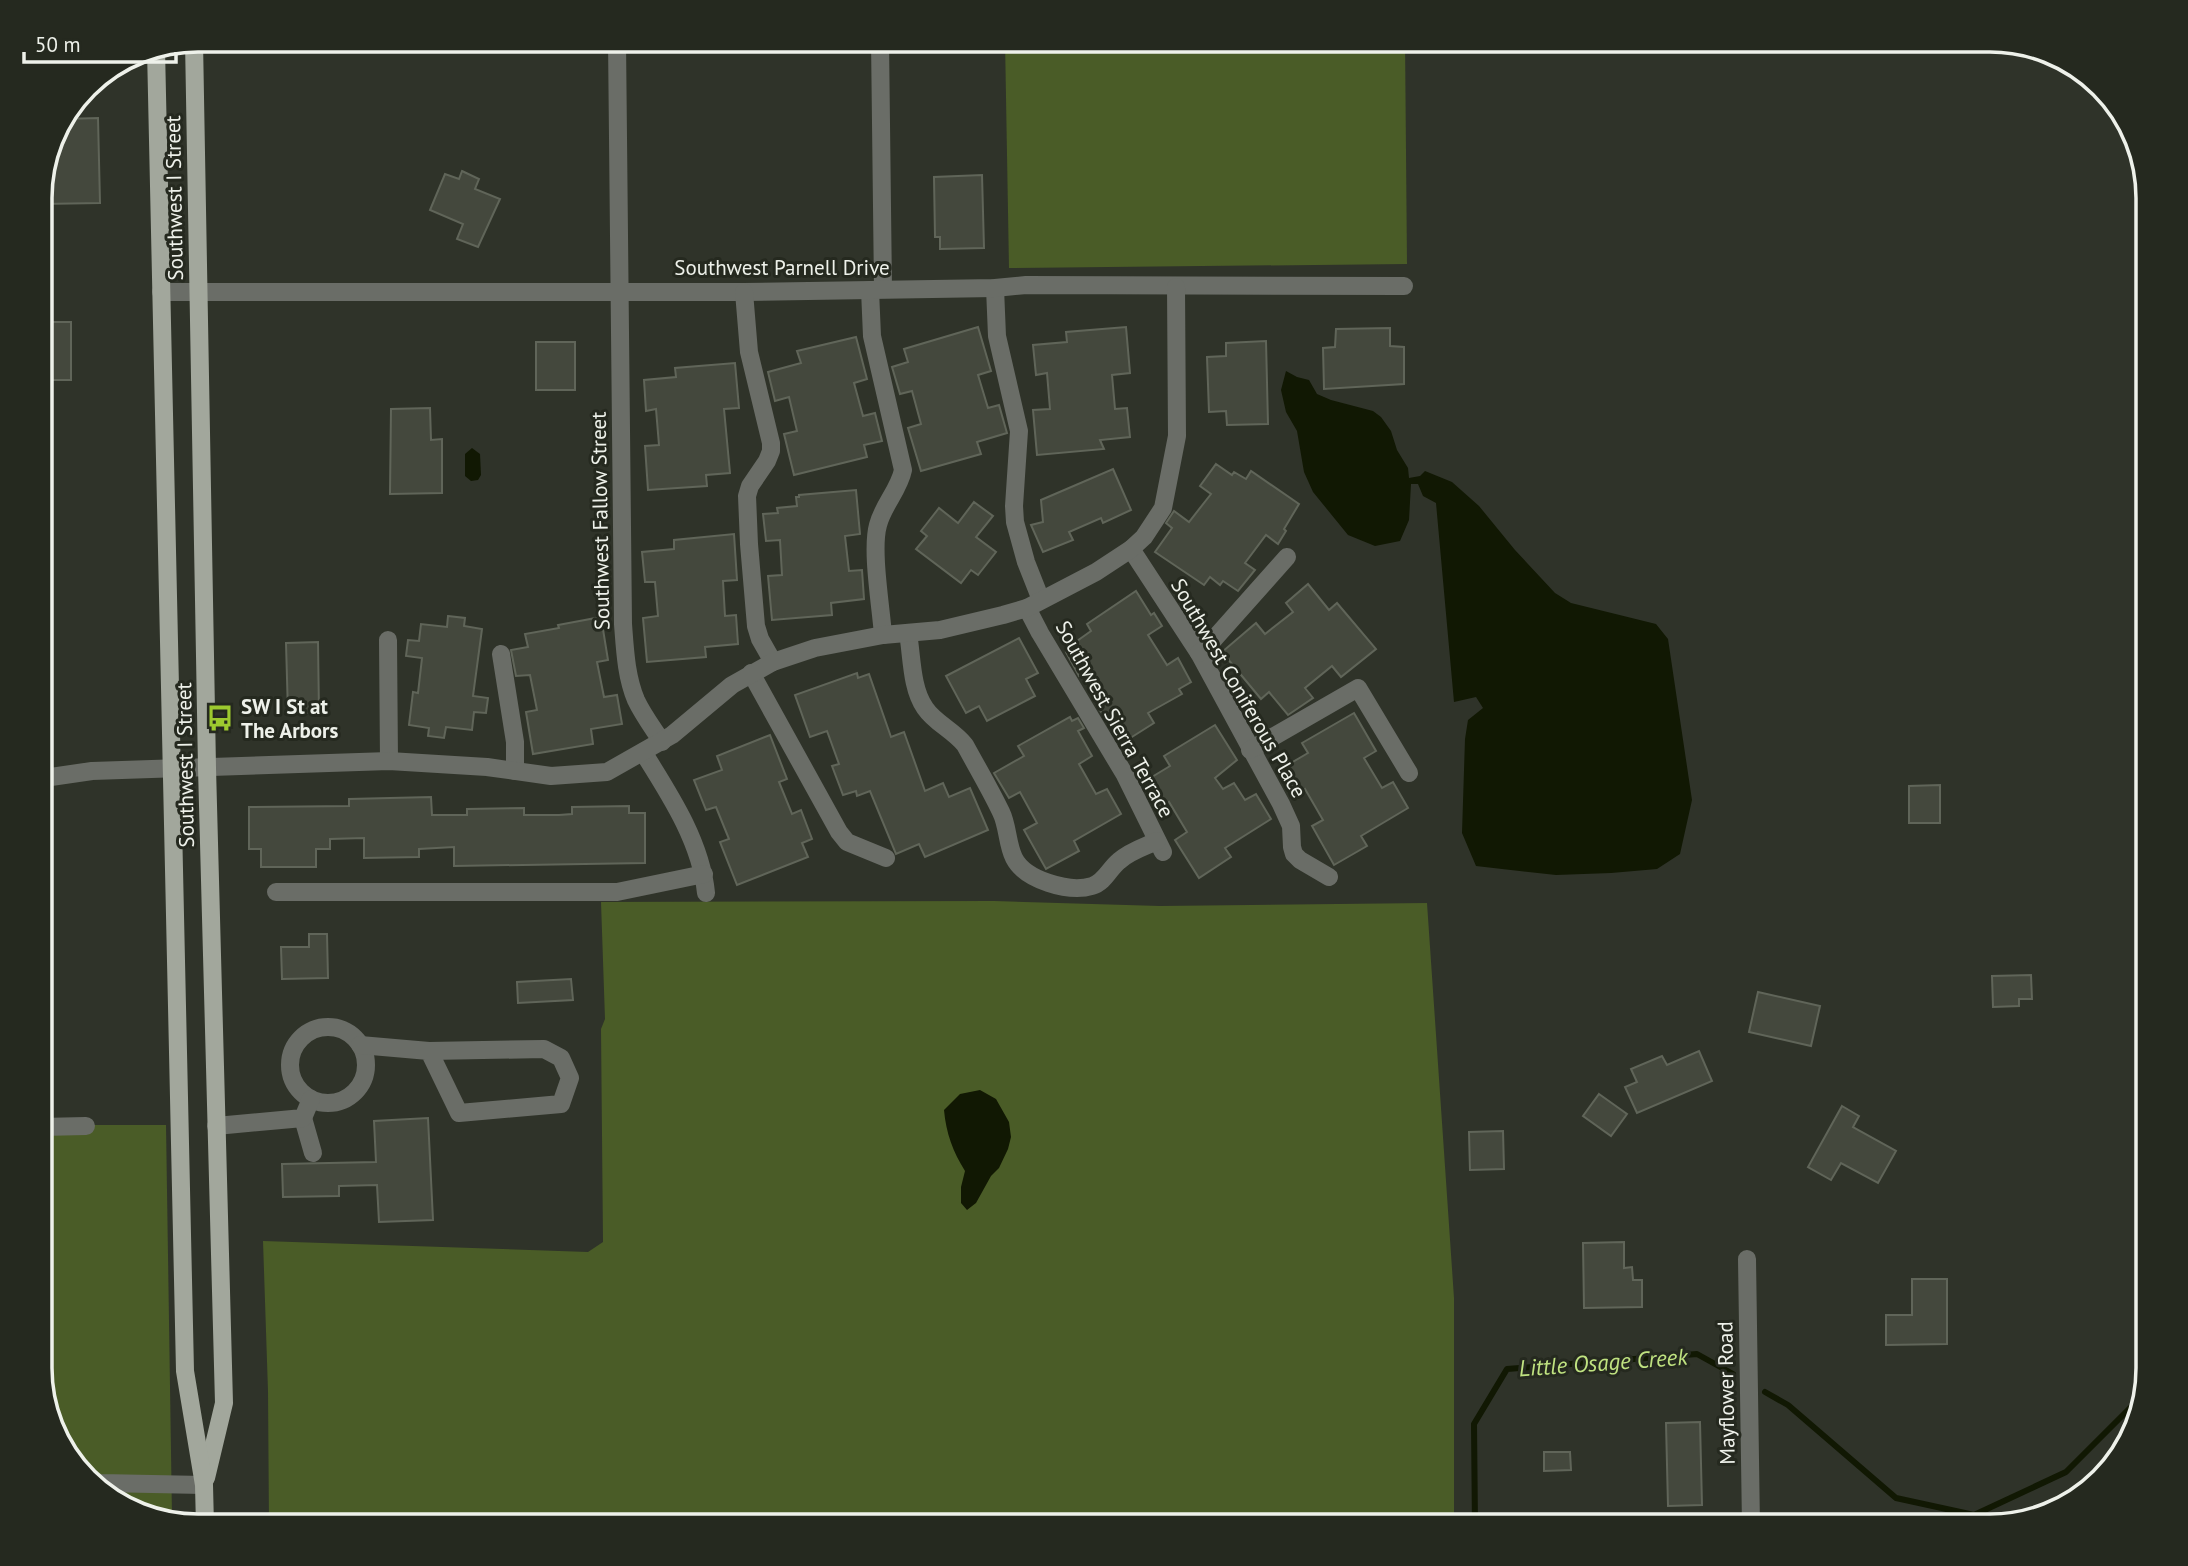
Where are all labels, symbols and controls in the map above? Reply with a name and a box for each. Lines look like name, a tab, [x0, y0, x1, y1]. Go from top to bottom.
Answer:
scale bar	[24, 21, 177, 65]
text: 50 m	[35, 31, 81, 58]
street label: Southwest I Street	[159, 115, 189, 281]
street label: Southwest Parnell Drive	[674, 254, 890, 281]
street label: Southwest Fallow Street	[585, 412, 615, 630]
street label: Southwest Coniferous Place	[1165, 574, 1313, 802]
street label: Southwest Sierra Terrace	[1050, 616, 1180, 822]
street label: Southwest I Street	[170, 682, 200, 848]
place label: SW I St at The Arbors	[241, 693, 338, 744]
bus stop icon: SW I St at The Arbors	[205, 703, 235, 733]
street label: Mayflower Road	[1711, 1321, 1741, 1465]
water label: Little Osage Creek	[1518, 1342, 1690, 1382]

